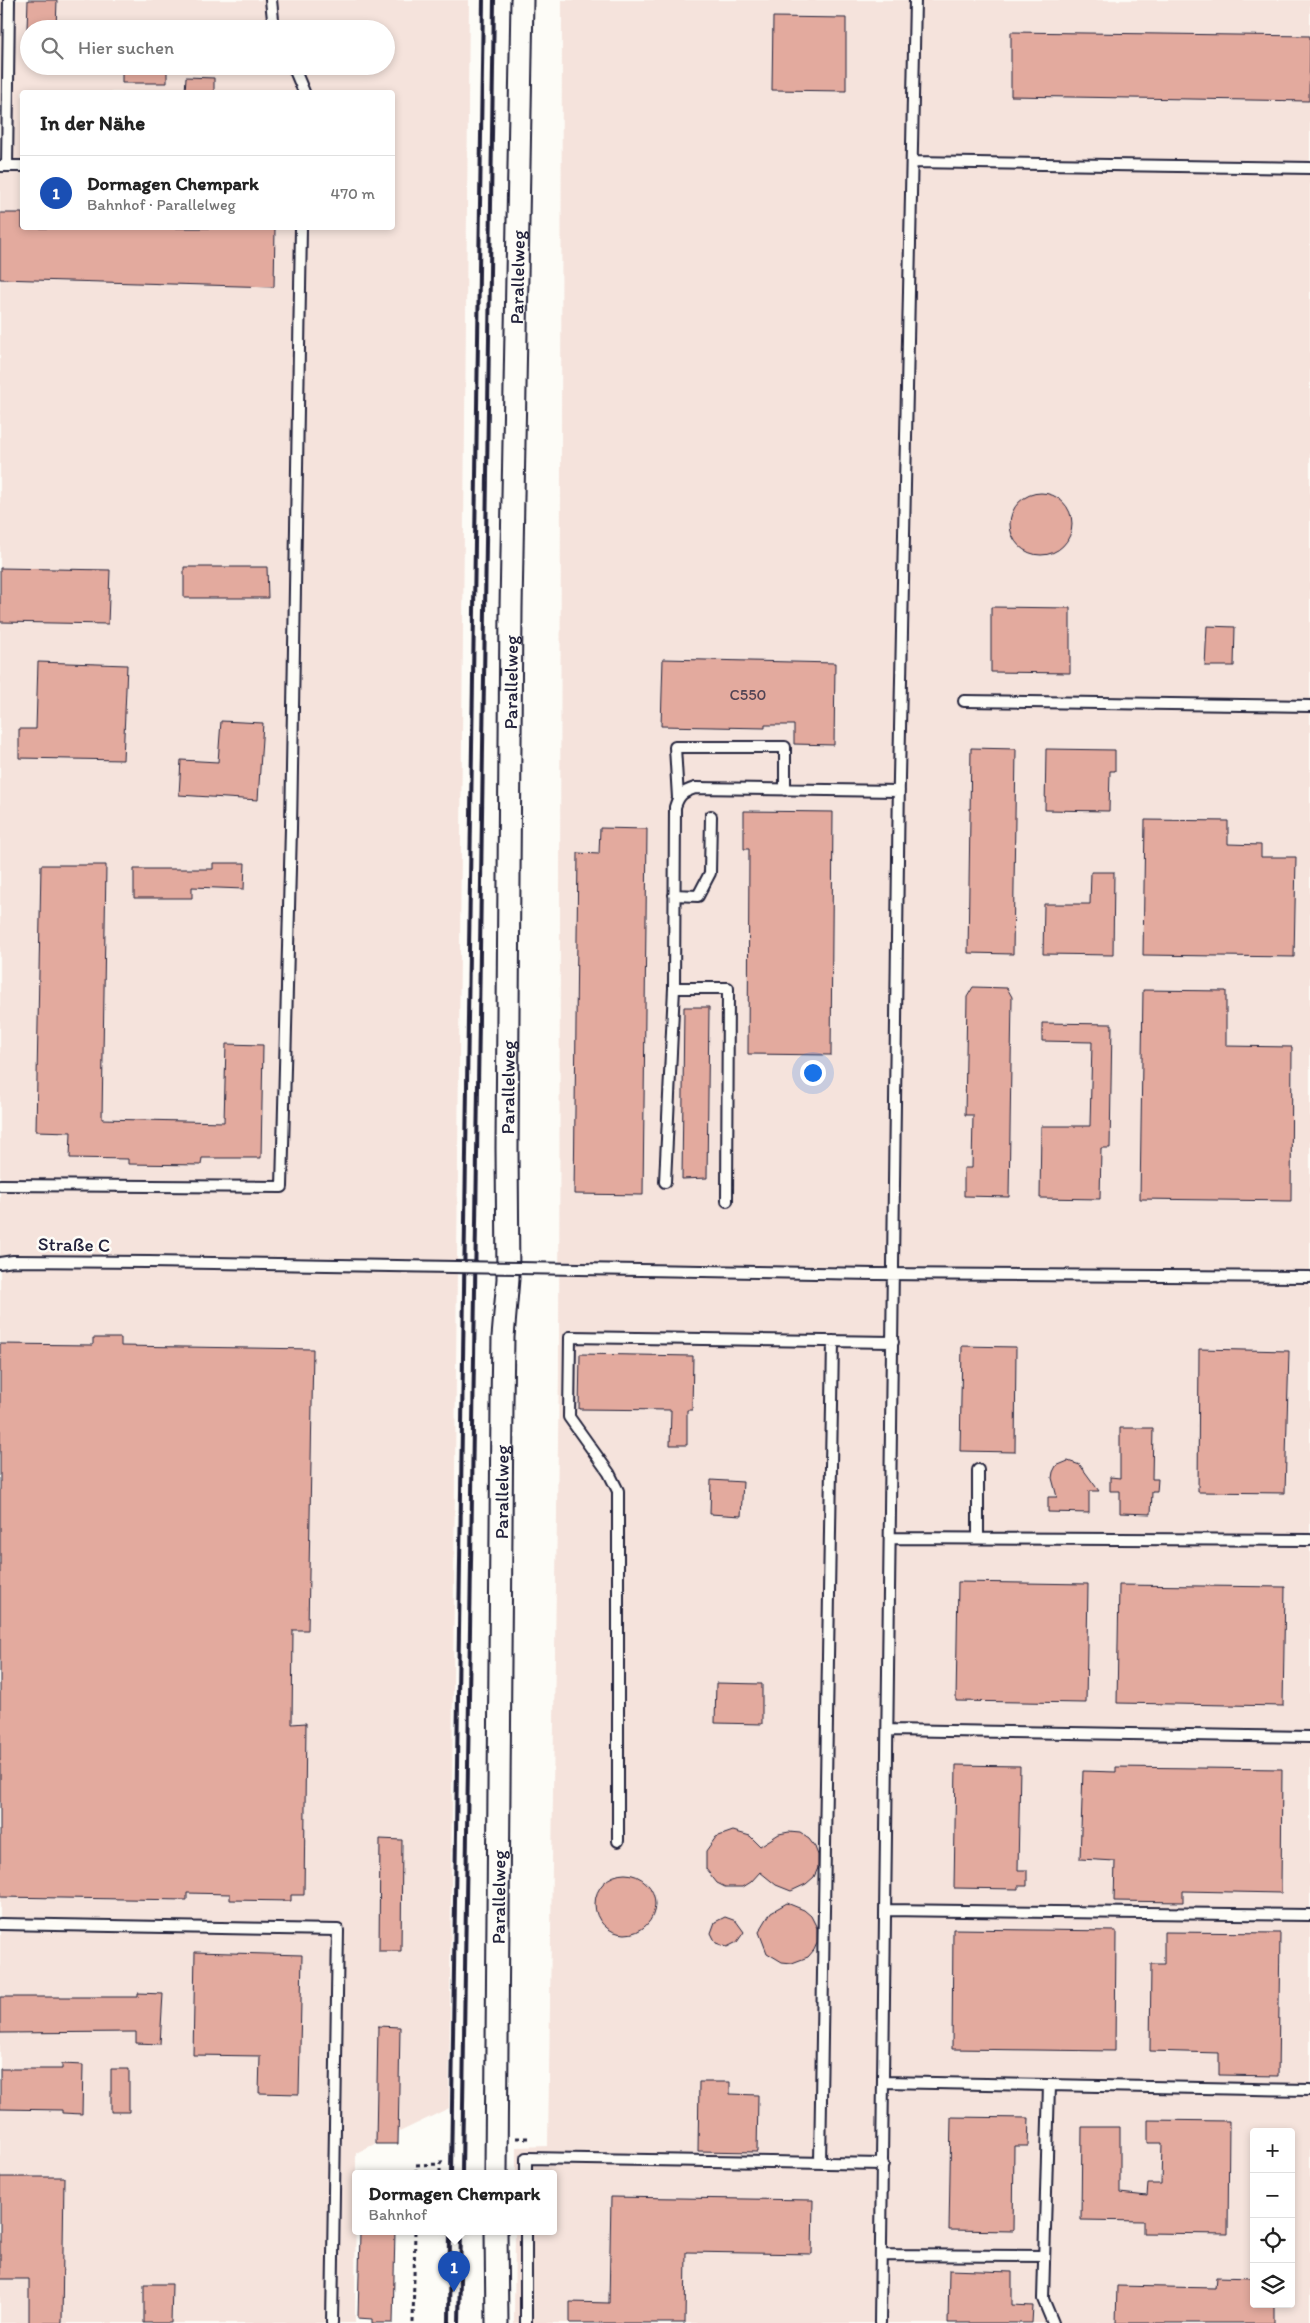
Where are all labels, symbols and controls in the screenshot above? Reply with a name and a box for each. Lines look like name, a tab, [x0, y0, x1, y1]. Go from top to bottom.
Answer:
search box	[20, 20, 395, 75]
icon: search	[38, 34, 66, 62]
text: Hier suchen	[78, 36, 174, 59]
text: In der Nähe	[40, 110, 145, 135]
text: Dormagen Chempark	[87, 172, 259, 195]
text: 1	[52, 184, 60, 203]
text: 470 m	[331, 184, 375, 203]
text: Bahnhof · Parallelweg	[87, 195, 236, 214]
street label: Parallelweg	[505, 230, 530, 325]
street label: Parallelweg	[499, 635, 523, 729]
house number: C550	[730, 685, 766, 704]
street label: Parallelweg	[496, 1040, 520, 1134]
your location	[800, 1060, 826, 1086]
street label: Straße C	[38, 1232, 110, 1257]
street label: Parallelweg	[490, 1445, 514, 1539]
street label: Parallelweg	[487, 1850, 511, 1944]
map controls	[1250, 2128, 1295, 2308]
button: +	[1250, 2128, 1295, 2173]
popup	[352, 2170, 557, 2235]
button: −	[1250, 2173, 1295, 2218]
text: Dormagen Chempark	[369, 2182, 540, 2205]
text: Bahnhof	[369, 2205, 427, 2224]
button: locate	[1250, 2218, 1295, 2263]
pin: 1	[438, 2251, 470, 2292]
button: layers	[1250, 2263, 1295, 2308]

